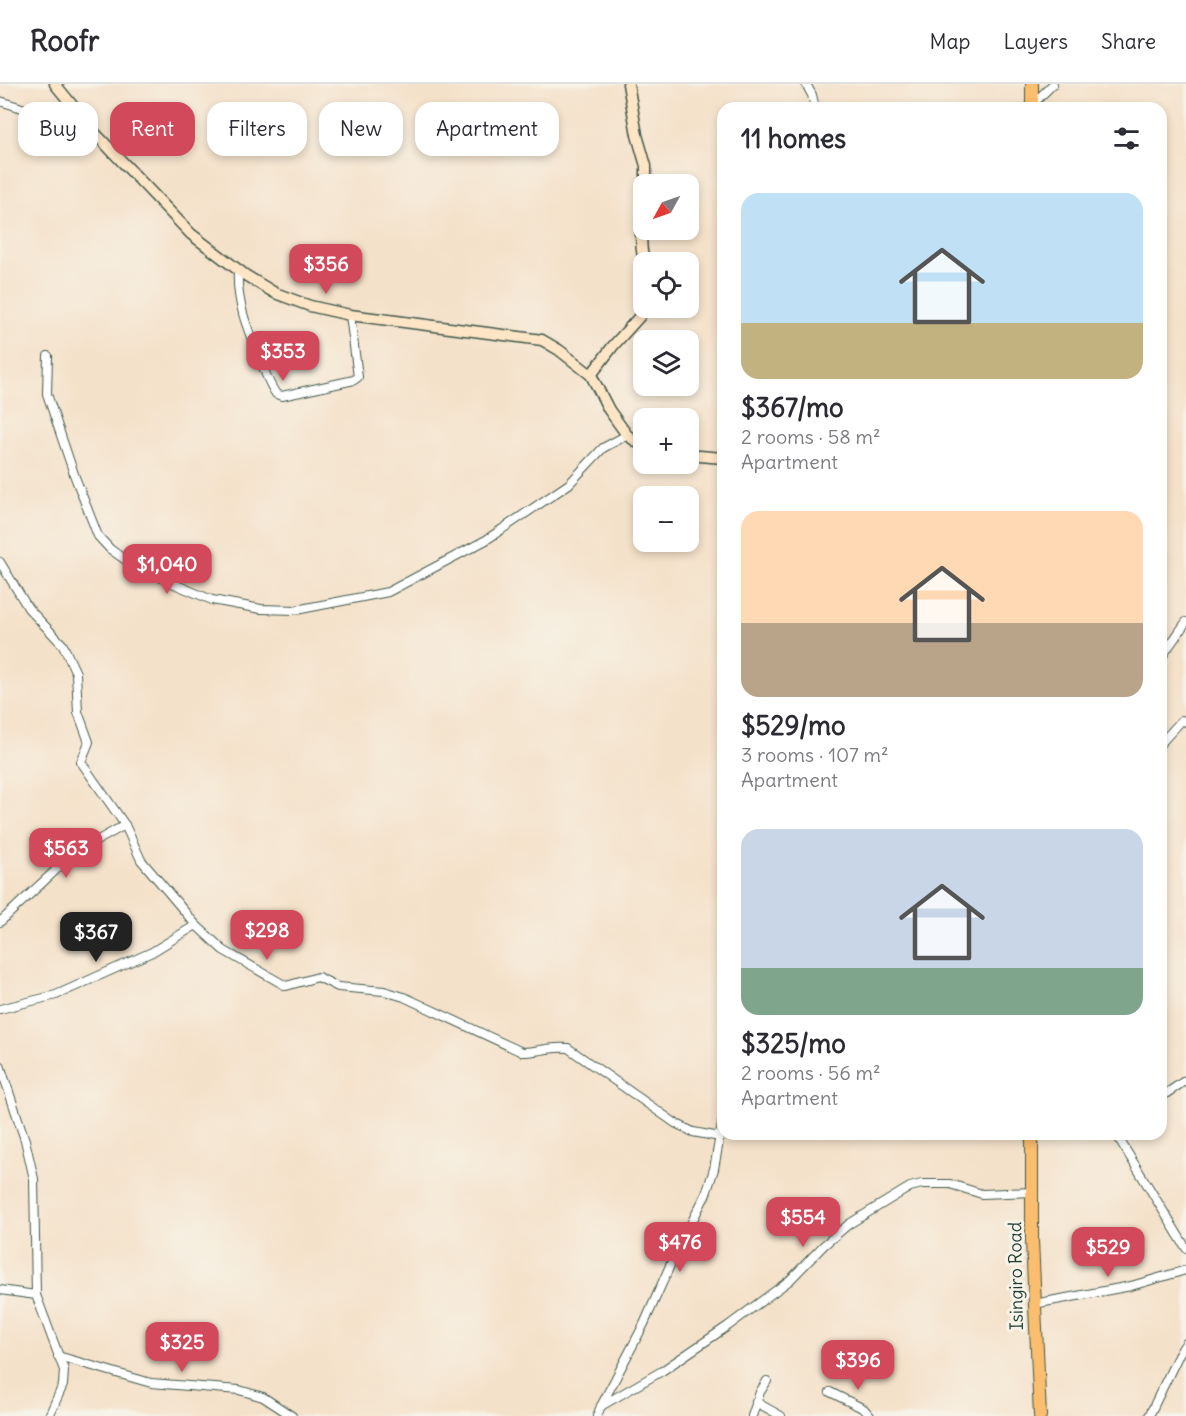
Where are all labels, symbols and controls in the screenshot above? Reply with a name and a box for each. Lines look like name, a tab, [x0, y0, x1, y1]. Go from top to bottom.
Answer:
text: Roofr	[30, 23, 99, 59]
text: Map	[930, 28, 970, 55]
text: Layers	[1003, 28, 1068, 55]
text: Share	[1101, 28, 1156, 55]
chip: Buy	[18, 102, 98, 156]
chip: Rent	[110, 102, 195, 156]
chip: Filters	[207, 102, 307, 156]
chip: New	[319, 102, 403, 156]
chip: Apartment	[415, 102, 559, 156]
text: 11 homes	[741, 122, 846, 155]
icon: filters	[1110, 122, 1143, 155]
north arrow	[633, 174, 699, 240]
map controls	[633, 174, 699, 552]
icon: home	[888, 232, 996, 340]
pin: $356	[290, 244, 362, 295]
text: $356	[303, 251, 349, 276]
button: locate	[633, 252, 699, 318]
button: layers	[633, 330, 699, 396]
pin: $353	[247, 331, 319, 382]
text: $353	[260, 338, 306, 363]
text: $367/mo	[741, 391, 844, 424]
button: +	[633, 408, 699, 474]
text: 2 rooms · 58 m²	[741, 424, 881, 449]
text: Apartment	[741, 449, 838, 474]
button: −	[633, 486, 699, 552]
pin: $1,040	[118, 544, 216, 595]
icon: home	[888, 550, 996, 658]
text: $1,040	[137, 551, 197, 576]
text: $529/mo	[741, 709, 846, 742]
text: 3 rooms · 107 m²	[741, 742, 889, 767]
text: Apartment	[741, 767, 838, 792]
pin: $563	[30, 828, 102, 879]
text: $563	[43, 835, 89, 860]
icon: home	[888, 868, 996, 976]
pin: $298	[231, 910, 303, 961]
pin: $367	[60, 912, 132, 963]
text: $298	[244, 917, 290, 942]
text: $367	[74, 919, 118, 944]
text: $325/mo	[741, 1027, 846, 1060]
text: 2 rooms · 56 m²	[741, 1060, 881, 1085]
text: Apartment	[741, 1085, 838, 1110]
pin: $554	[767, 1197, 839, 1248]
text: $554	[780, 1204, 826, 1229]
street label: Isingiro Road	[1003, 1221, 1028, 1330]
pin: $476	[644, 1222, 716, 1273]
pin: $529	[1072, 1227, 1144, 1278]
text: $476	[658, 1229, 702, 1254]
text: $529	[1085, 1234, 1131, 1259]
pin: $325	[146, 1322, 218, 1373]
text: $325	[160, 1329, 204, 1354]
pin: $396	[822, 1340, 894, 1391]
text: $396	[835, 1347, 881, 1372]

